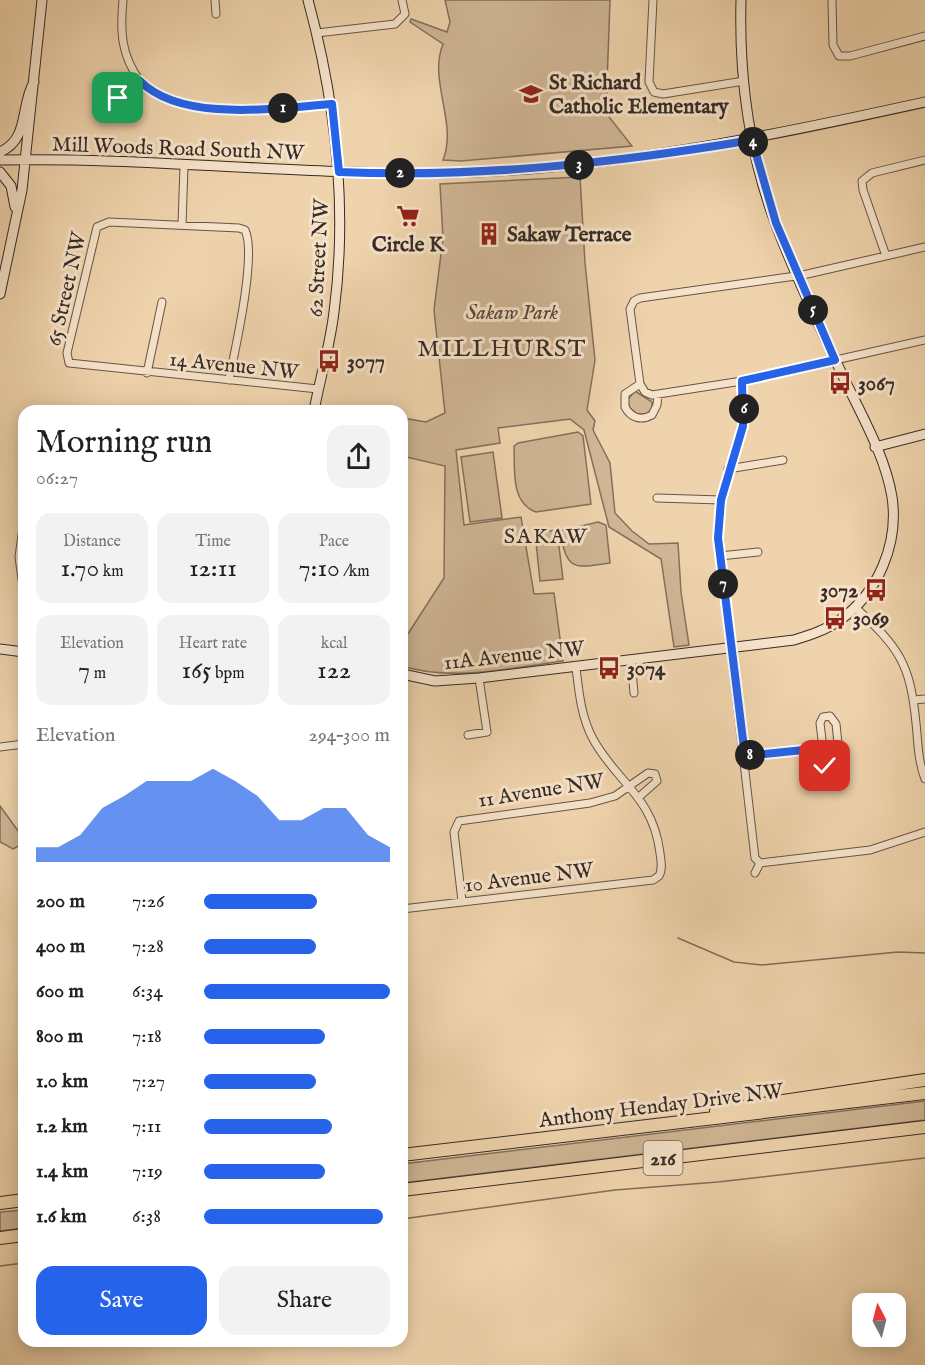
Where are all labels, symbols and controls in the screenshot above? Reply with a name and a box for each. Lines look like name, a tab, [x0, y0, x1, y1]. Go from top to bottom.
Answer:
place label: St Richard Catholic Elementary	[549, 70, 729, 121]
pin	[92, 72, 143, 123]
icon: arrive	[101, 81, 134, 114]
school or university icon: St Richard Catholic Elementary	[518, 81, 544, 107]
pin: 1	[268, 93, 298, 123]
text: 1	[280, 98, 286, 118]
pin: 4	[738, 127, 768, 157]
street label: Mill Woods Road South NW	[51, 132, 305, 167]
text: 4	[749, 132, 757, 152]
pin: 3	[564, 150, 594, 180]
text: 3	[576, 155, 582, 175]
pin: 2	[385, 158, 415, 188]
text: 2	[396, 163, 404, 183]
street label: 62 Street NW	[303, 197, 336, 318]
supermarket icon: Circle K	[395, 203, 421, 229]
building icon: Sakaw Terrace	[476, 221, 502, 247]
place label: Sakaw Terrace	[507, 222, 632, 249]
street label: 65 Street NW	[41, 229, 94, 349]
place label: Circle K	[372, 232, 445, 259]
pin: 5	[798, 295, 828, 325]
park label: Sakaw Park	[466, 300, 559, 327]
text: 5	[810, 300, 816, 320]
district label: MILLHURST	[417, 334, 587, 365]
street label: 14 Avenue NW	[168, 346, 301, 387]
bus stop icon: 3077	[316, 348, 342, 374]
place label: 3077	[347, 349, 385, 376]
bus stop icon: 3067	[827, 370, 853, 396]
place label: 3067	[858, 371, 895, 398]
pin: 6	[729, 394, 759, 424]
text: 6	[741, 399, 747, 419]
text: Morning run	[36, 422, 212, 464]
button: share	[327, 425, 390, 488]
text: 06:27	[36, 466, 78, 491]
district label: SAKAW	[504, 523, 588, 551]
text: Distance	[63, 532, 121, 552]
text: Time	[195, 532, 231, 552]
text: Pace	[319, 532, 349, 552]
text: 1.70	[60, 552, 99, 585]
text: 12:11	[189, 552, 237, 585]
text: 7:10	[298, 552, 340, 585]
text: km	[99, 562, 124, 582]
text: /km	[340, 562, 370, 582]
pin: 7	[708, 569, 738, 599]
text: 7	[719, 574, 727, 594]
bus stop icon: 3072	[863, 577, 889, 603]
place label: 3072	[820, 578, 858, 605]
bus stop icon: 3069	[822, 605, 848, 631]
place label: 3069	[853, 606, 889, 633]
text: Elevation	[60, 634, 124, 654]
text: Heart rate	[179, 634, 247, 654]
text: kcal	[321, 634, 347, 654]
street label: 11A Avenue NW	[442, 636, 587, 677]
text: 7	[78, 654, 90, 687]
text: 165	[181, 654, 212, 687]
text: 122	[317, 654, 351, 687]
bus stop icon: 3074	[596, 655, 622, 681]
place label: 3074	[627, 656, 666, 683]
text: m	[90, 664, 106, 684]
text: bpm	[212, 664, 245, 684]
text: Elevation	[36, 723, 115, 748]
text: 294–300 m	[309, 723, 390, 748]
pin: 8	[735, 740, 765, 770]
pin	[799, 740, 850, 791]
text: 8	[747, 745, 753, 765]
icon: check	[808, 749, 841, 782]
street label: 11 Avenue NW	[476, 768, 607, 815]
street label: 10 Avenue NW	[463, 857, 596, 900]
text: 200 m	[36, 889, 85, 914]
text: 7:26	[132, 889, 164, 914]
text: 400 m	[36, 934, 85, 959]
text: 7:28	[132, 934, 164, 959]
text: 600 m	[36, 979, 84, 1004]
text: 6:34	[132, 979, 163, 1004]
text: 800 m	[36, 1024, 83, 1049]
text: 7:18	[132, 1024, 162, 1049]
text: 1.0 km	[36, 1069, 88, 1094]
text: 7:27	[132, 1069, 165, 1094]
street label: Anthony Henday Drive NW	[536, 1078, 786, 1135]
text: 1.2 km	[36, 1114, 88, 1139]
text: 7:11	[132, 1114, 162, 1139]
road number: 216	[644, 1141, 682, 1175]
text: 1.4 km	[36, 1159, 88, 1184]
text: 7:19	[132, 1159, 163, 1184]
text: 1.6 km	[36, 1204, 87, 1229]
text: 6:38	[132, 1204, 161, 1229]
button: Save	[36, 1266, 207, 1335]
button: Share	[219, 1266, 390, 1335]
north arrow	[852, 1293, 906, 1347]
map controls	[852, 1293, 906, 1347]

